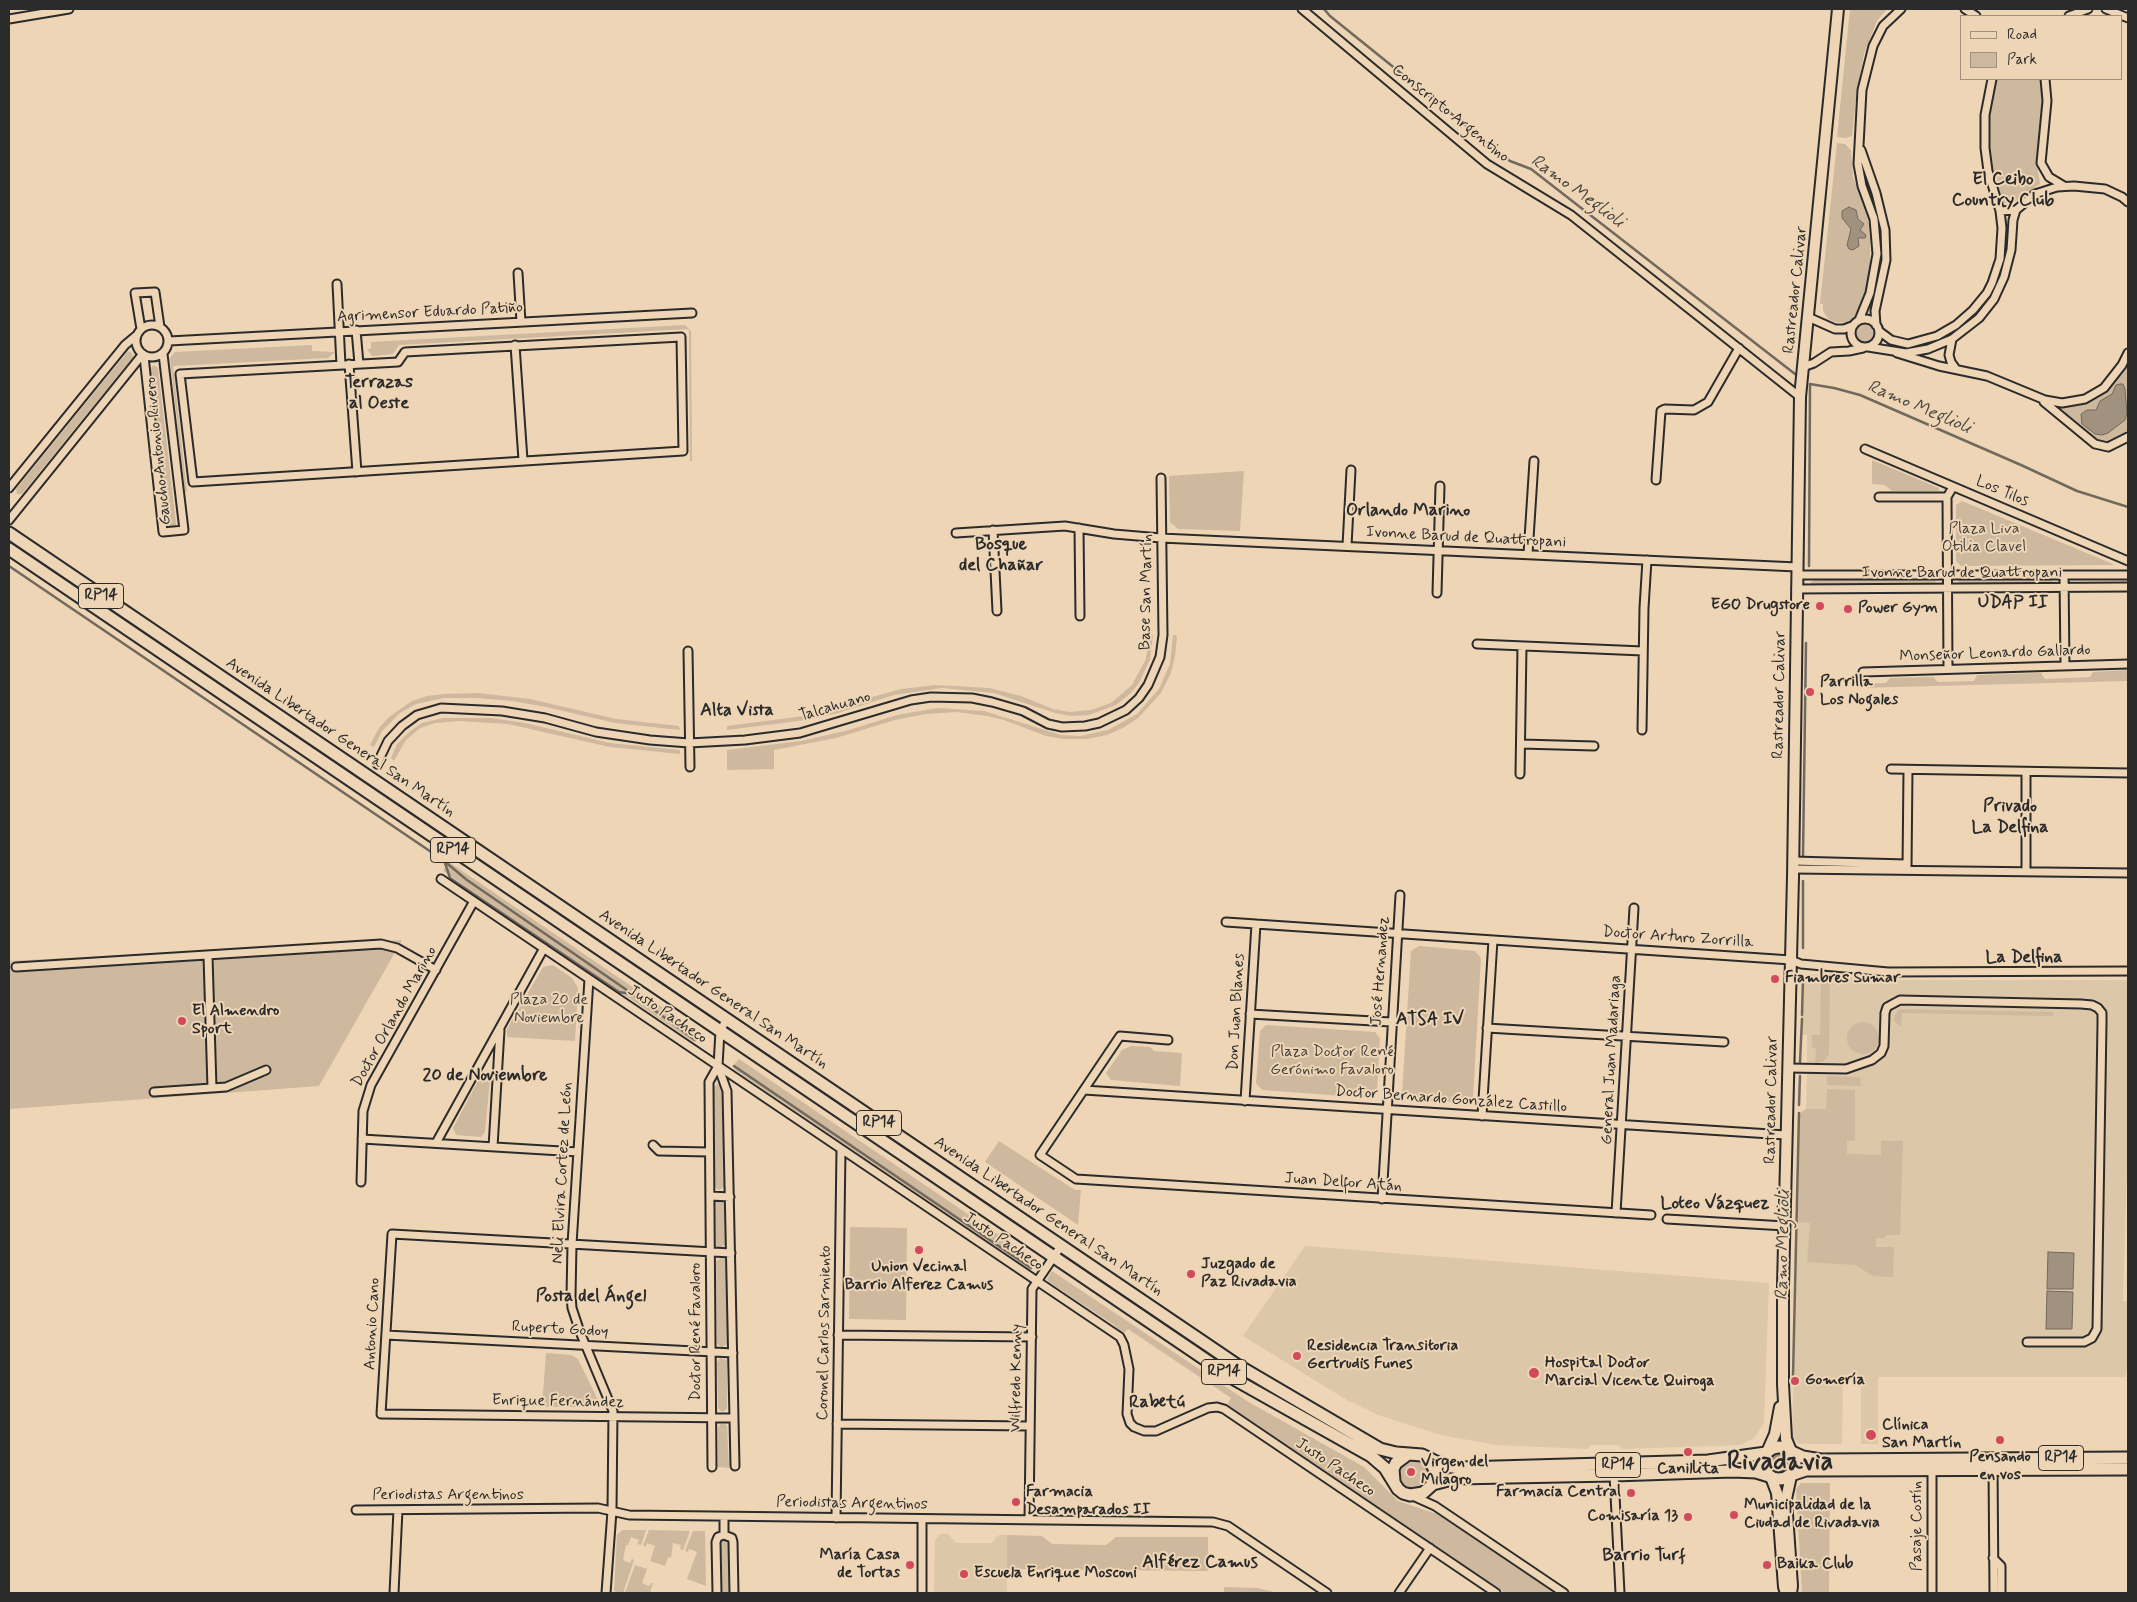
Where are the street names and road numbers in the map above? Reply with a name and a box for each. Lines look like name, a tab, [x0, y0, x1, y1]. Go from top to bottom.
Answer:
street label: Conscripto Argentino	[1387, 61, 1513, 167]
street label: Rastreador Calivar	[1780, 225, 1812, 355]
street label: Agrimensor Eduardo Patiño	[336, 299, 524, 327]
street label: Gaucho Antonio Rivero	[142, 376, 176, 526]
street label: Los Tilos	[1973, 472, 2031, 512]
street label: Ivonne Barud de Quattropani	[1365, 523, 1567, 553]
street label: Base San Martín	[1136, 534, 1158, 650]
street label: Ivonne Barud de Quattropani	[1862, 564, 2062, 584]
road number: RP14	[78, 584, 124, 608]
street label: Rastreador Calivar	[1769, 631, 1791, 759]
street label: Monseñor Leonardo Gallardo	[1899, 641, 2091, 667]
street label: Avenida Libertador General San Martín	[222, 654, 458, 822]
street label: Talcahuano	[797, 688, 873, 726]
road number: RP14	[430, 838, 476, 862]
street label: Avenida Libertador General San Martín	[595, 906, 831, 1074]
street label: José Hernandez	[1368, 916, 1394, 1026]
street label: Doctor Arturo Zorrilla	[1602, 923, 1754, 953]
street label: Doctor Orlando Marino	[348, 943, 442, 1091]
street label: Don Juan Blanes	[1224, 953, 1250, 1071]
street label: General Juan Madariaga	[1598, 975, 1626, 1145]
street label: Justo Pacheco	[624, 981, 710, 1049]
street label: Rastreador Calivar	[1761, 1036, 1783, 1164]
street label: Neli Elvira Cortez de León	[549, 1082, 577, 1264]
street label: Doctor Bernardo González Castillo	[1334, 1082, 1568, 1118]
road number: RP14	[856, 1110, 902, 1136]
street label: Avenida Libertador General San Martín	[930, 1133, 1166, 1301]
street label: Juan Delfor Atán	[1283, 1169, 1403, 1197]
street label: Justo Pacheco	[960, 1208, 1046, 1276]
street label: Coronel Carlos Sarmiento	[814, 1245, 836, 1421]
street label: Doctor René Favaloro	[687, 1263, 707, 1401]
street label: Antonio Cano	[361, 1277, 385, 1371]
street label: Ruperto Godoy	[511, 1318, 609, 1342]
street label: Wilfredo Kenny	[1006, 1324, 1028, 1432]
road number: RP14	[1202, 1360, 1246, 1384]
street label: Enrique Fernández	[492, 1391, 624, 1413]
street label: Justo Pacheco	[1292, 1434, 1378, 1502]
road number: RP14	[2038, 1446, 2084, 1470]
road number: RP14	[1596, 1452, 1640, 1478]
street label: Pasaje Costín	[1908, 1481, 1928, 1571]
street label: Periodistas Argentinos	[372, 1486, 524, 1506]
street label: Periodistas Argentinos	[776, 1493, 928, 1515]

